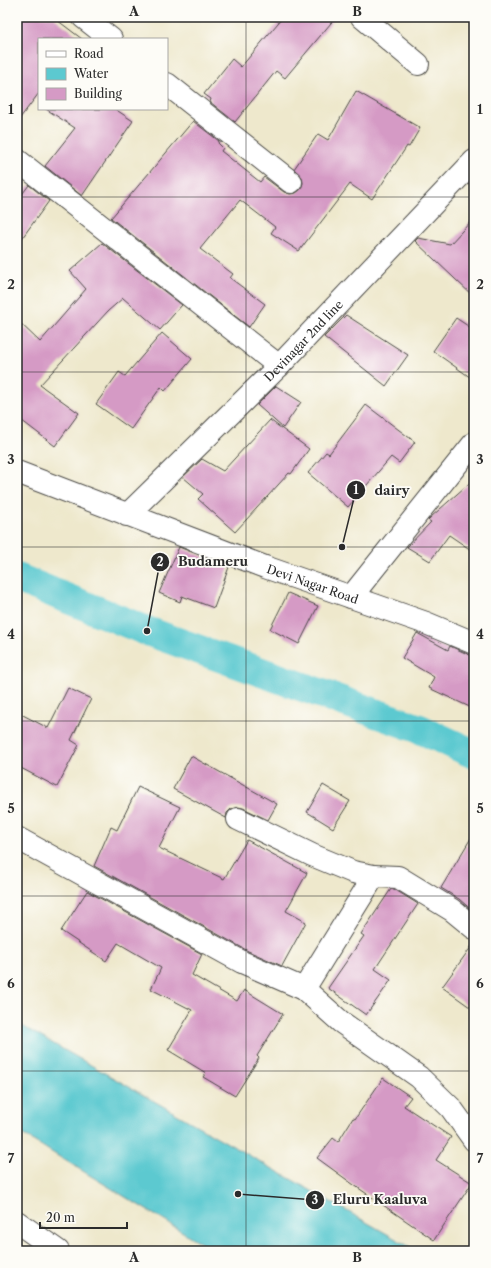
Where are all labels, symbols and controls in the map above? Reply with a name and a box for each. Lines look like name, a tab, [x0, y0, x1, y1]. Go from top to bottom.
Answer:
text: A	[128, 3, 140, 19]
text: B	[352, 3, 362, 19]
legend	[38, 38, 168, 110]
text: Road	[74, 46, 104, 61]
text: Water	[73, 66, 108, 81]
text: Building	[74, 86, 122, 101]
text: 1	[8, 101, 14, 117]
text: 1	[477, 101, 483, 117]
text: 2	[7, 276, 15, 292]
text: 2	[476, 276, 484, 292]
street label: Devinagar 2nd line	[261, 296, 346, 384]
text: 3	[7, 451, 15, 467]
text: 3	[476, 451, 484, 467]
callout: dairy	[346, 478, 417, 503]
text: 1	[353, 482, 359, 497]
text: dairy	[374, 482, 411, 498]
callout: Budameru	[150, 549, 257, 574]
text: Budameru	[178, 553, 248, 569]
text: 2	[156, 554, 164, 569]
street label: Devi Nagar Road	[265, 561, 361, 607]
text: 4	[7, 626, 15, 642]
text: 4	[476, 626, 484, 642]
text: 5	[7, 800, 15, 816]
text: 5	[476, 800, 484, 816]
text: 6	[7, 975, 15, 991]
text: 6	[476, 975, 484, 991]
text: 7	[8, 1150, 15, 1166]
text: 7	[477, 1150, 484, 1166]
callout: Eluru Kaaluva	[305, 1187, 435, 1212]
text: Eluru Kaaluva	[333, 1191, 428, 1207]
text: 3	[312, 1192, 319, 1207]
scale bar	[40, 1204, 127, 1230]
text: 20 m	[46, 1210, 75, 1225]
text: A	[128, 1249, 140, 1265]
text: B	[352, 1249, 362, 1265]

